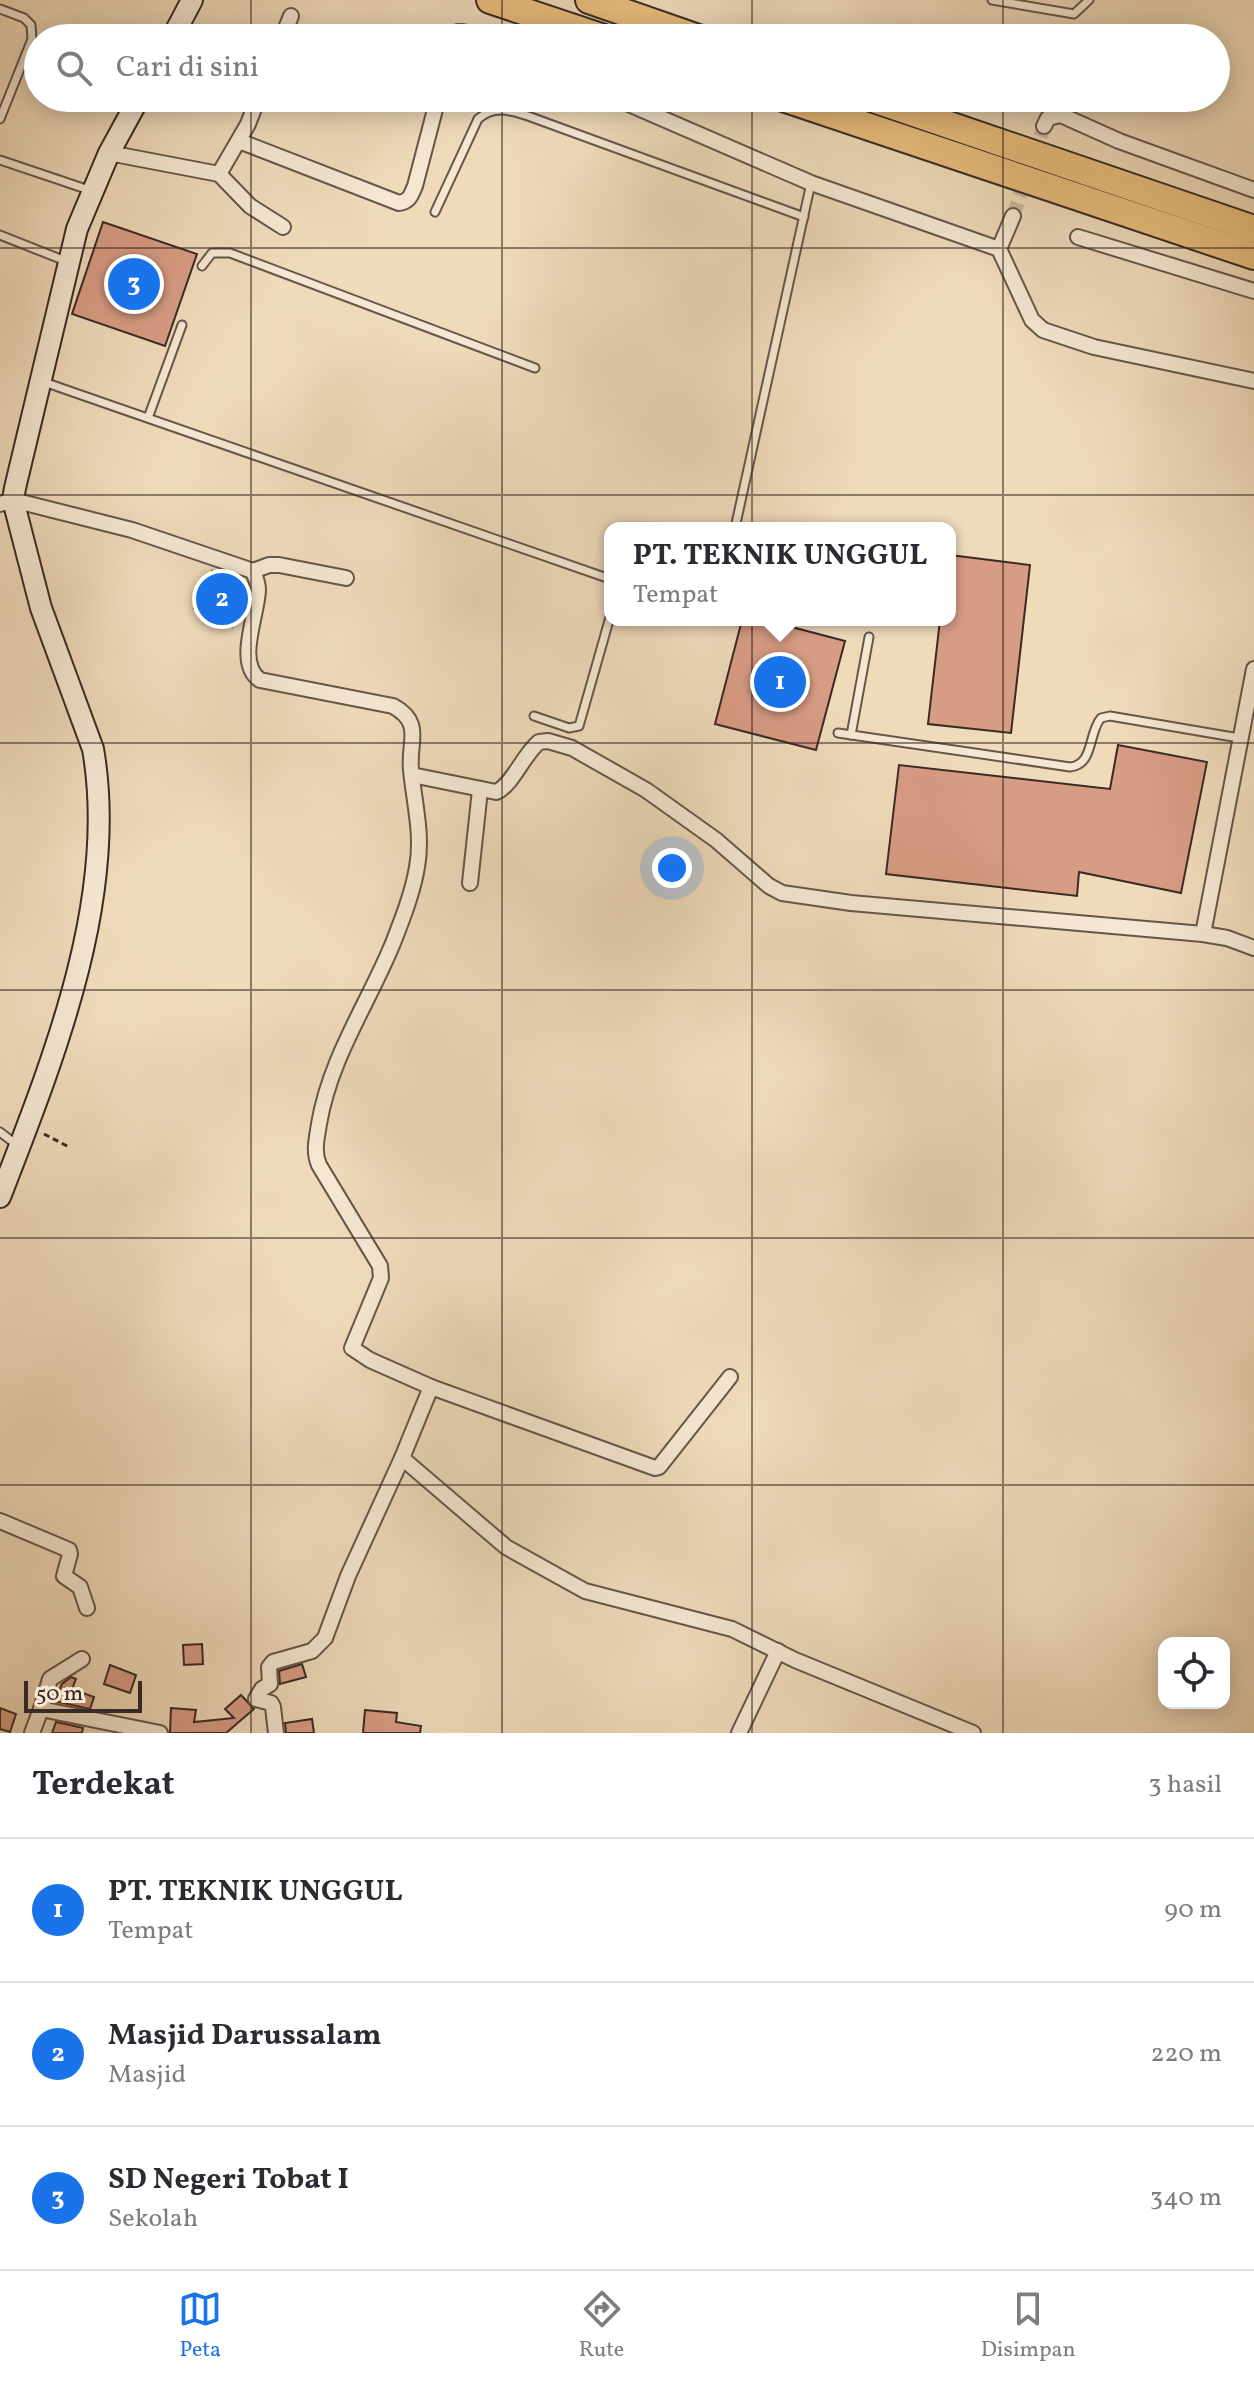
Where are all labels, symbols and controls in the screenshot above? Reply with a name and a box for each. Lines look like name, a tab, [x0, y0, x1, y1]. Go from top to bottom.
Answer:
search box	[24, 24, 1230, 112]
icon: search	[52, 46, 96, 90]
text: Cari di sini	[116, 47, 259, 89]
pin: 3	[108, 254, 160, 314]
popup	[604, 522, 956, 626]
text: PT. TEKNIK UNGGUL	[633, 535, 927, 577]
pin: 2	[196, 569, 248, 629]
text: Tempat	[633, 577, 718, 613]
pin: 1	[754, 652, 806, 712]
your location	[652, 848, 692, 888]
map controls	[1158, 1637, 1230, 1709]
button: locate	[1158, 1637, 1230, 1709]
scale bar	[24, 1677, 142, 1713]
text: 50 m	[36, 1679, 83, 1710]
text: Terdekat	[32, 1762, 175, 1809]
text: 3 hasil	[1148, 1767, 1222, 1803]
text: PT. TEKNIK UNGGUL	[108, 1871, 403, 1913]
text: 1	[53, 1892, 63, 1928]
text: 90 m	[1164, 1892, 1222, 1928]
text: Tempat	[108, 1913, 193, 1949]
text: Masjid Darussalam	[108, 2015, 382, 2057]
text: 2	[51, 2036, 65, 2072]
text: 220 m	[1150, 2036, 1222, 2072]
text: Masjid	[108, 2057, 186, 2093]
text: SD Negeri Tobat I	[108, 2159, 349, 2201]
text: 3	[51, 2180, 65, 2216]
text: 340 m	[1150, 2180, 1222, 2216]
text: Sekolah	[108, 2201, 198, 2237]
tab: Peta	[178, 2287, 222, 2366]
tab: Rute	[579, 2287, 624, 2366]
tab: Disimpan	[981, 2287, 1076, 2366]

